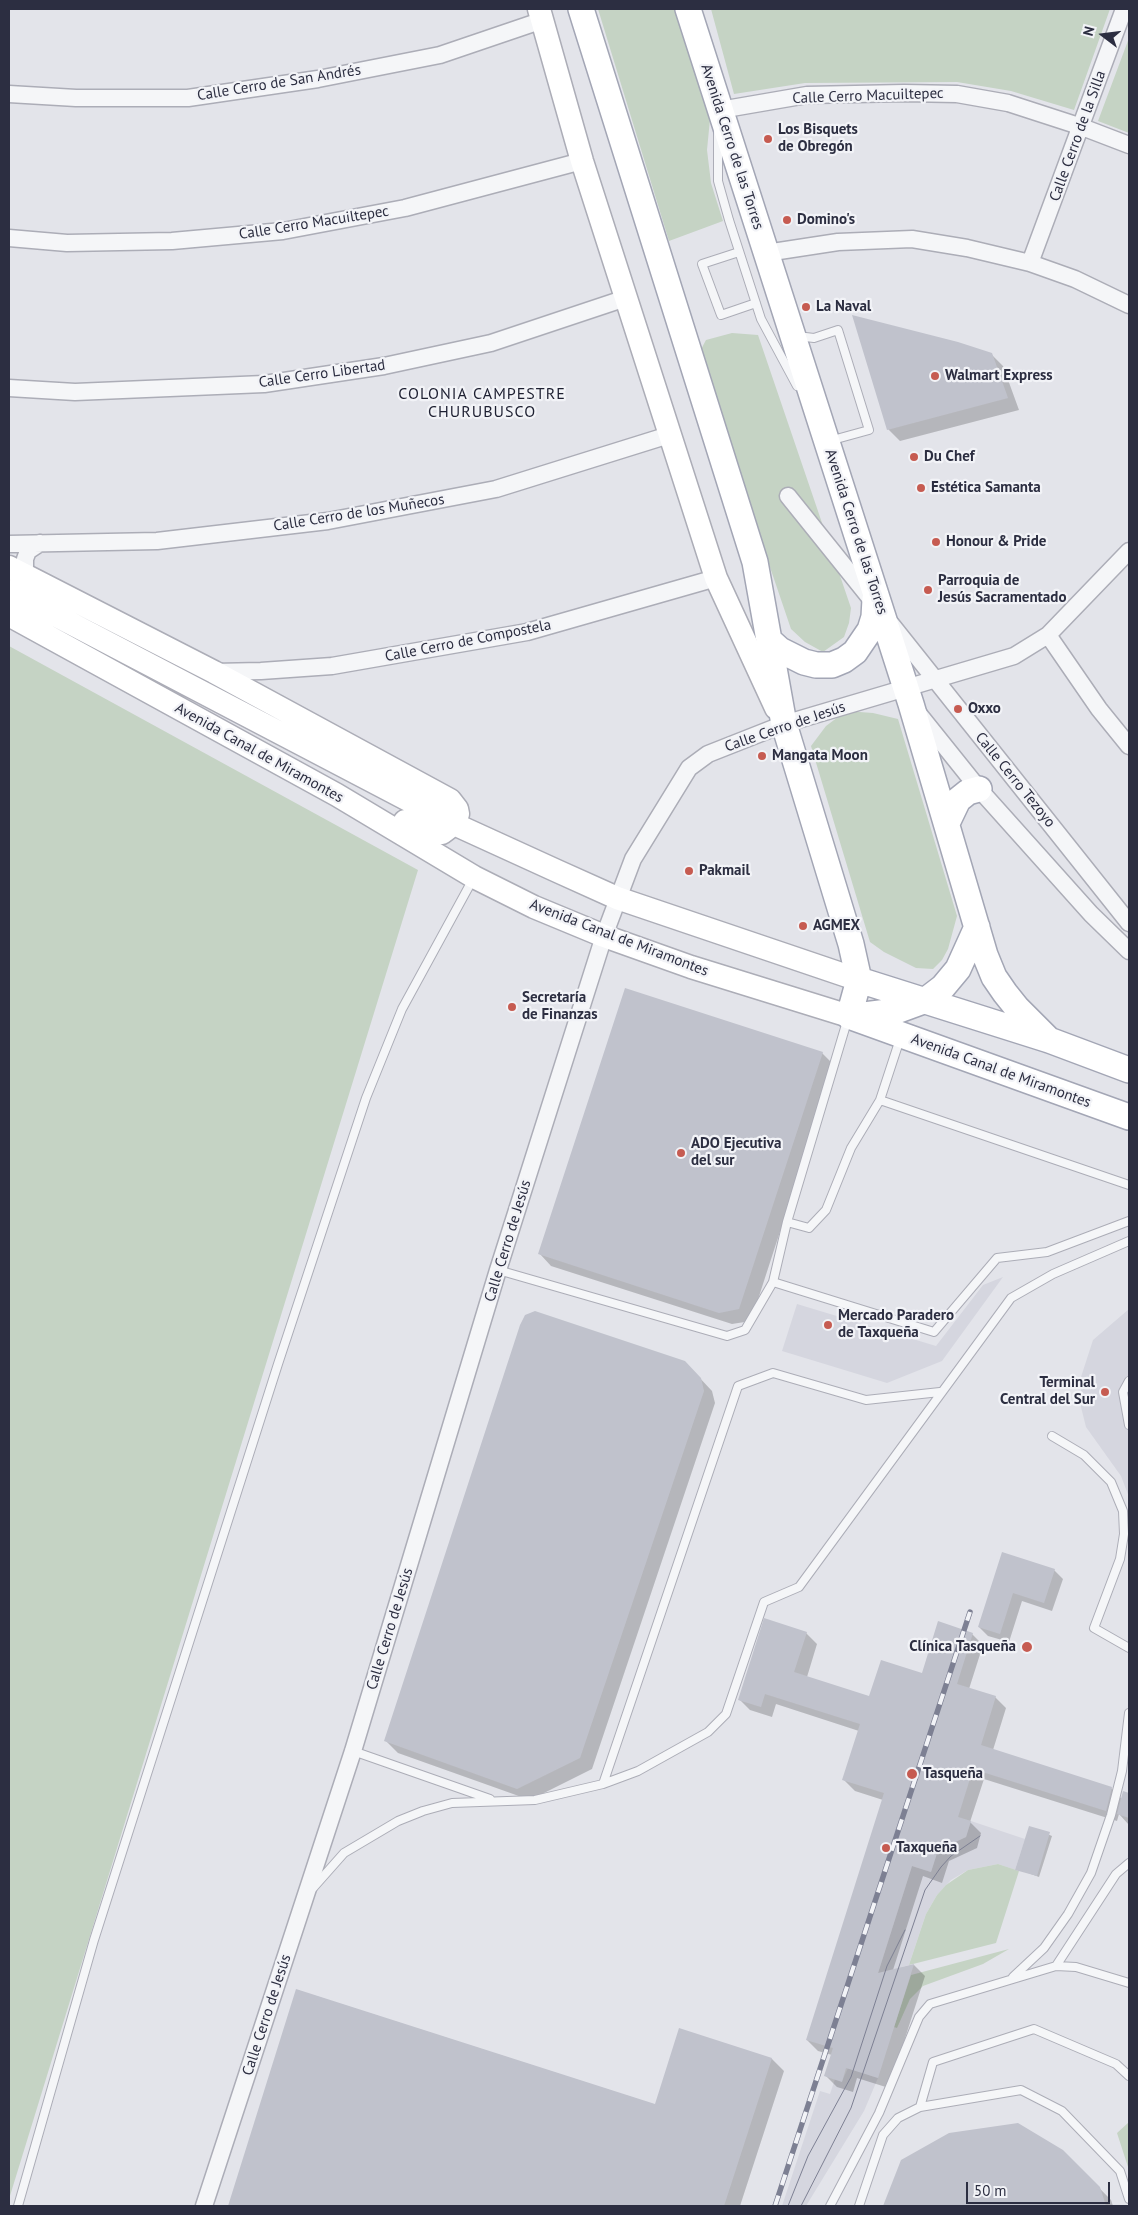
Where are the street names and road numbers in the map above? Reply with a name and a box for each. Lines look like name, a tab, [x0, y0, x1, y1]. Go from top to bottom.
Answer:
street label: Calle Cerro de San Andrés	[196, 61, 362, 105]
street label: Avenida Cerro de las Torres	[697, 62, 767, 232]
street label: Calle Cerro de la Silla	[1046, 68, 1110, 204]
street label: Calle Cerro Macuiltepec	[792, 84, 944, 108]
street label: Calle Cerro Macuiltepec	[238, 202, 390, 244]
street label: Calle Cerro Libertad	[258, 356, 386, 392]
street label: Avenida Cerro de las Torres	[821, 447, 891, 617]
street label: Calle Cerro de los Muñecos	[272, 491, 446, 535]
street label: Calle Cerro de Compostela	[383, 616, 553, 666]
street label: Calle Cerro de Jesús	[722, 698, 848, 756]
street label: Avenida Canal de Miramontes	[172, 699, 346, 807]
street label: Calle Cerro Tezoyo	[971, 729, 1059, 831]
street label: Avenida Canal de Miramontes	[527, 896, 711, 980]
street label: Avenida Canal de Miramontes	[909, 1030, 1093, 1112]
street label: Calle Cerro de Jesús	[481, 1178, 535, 1304]
street label: Calle Cerro de Jesús	[363, 1566, 417, 1692]
street label: Calle Cerro de Jesús	[239, 1952, 295, 2078]

